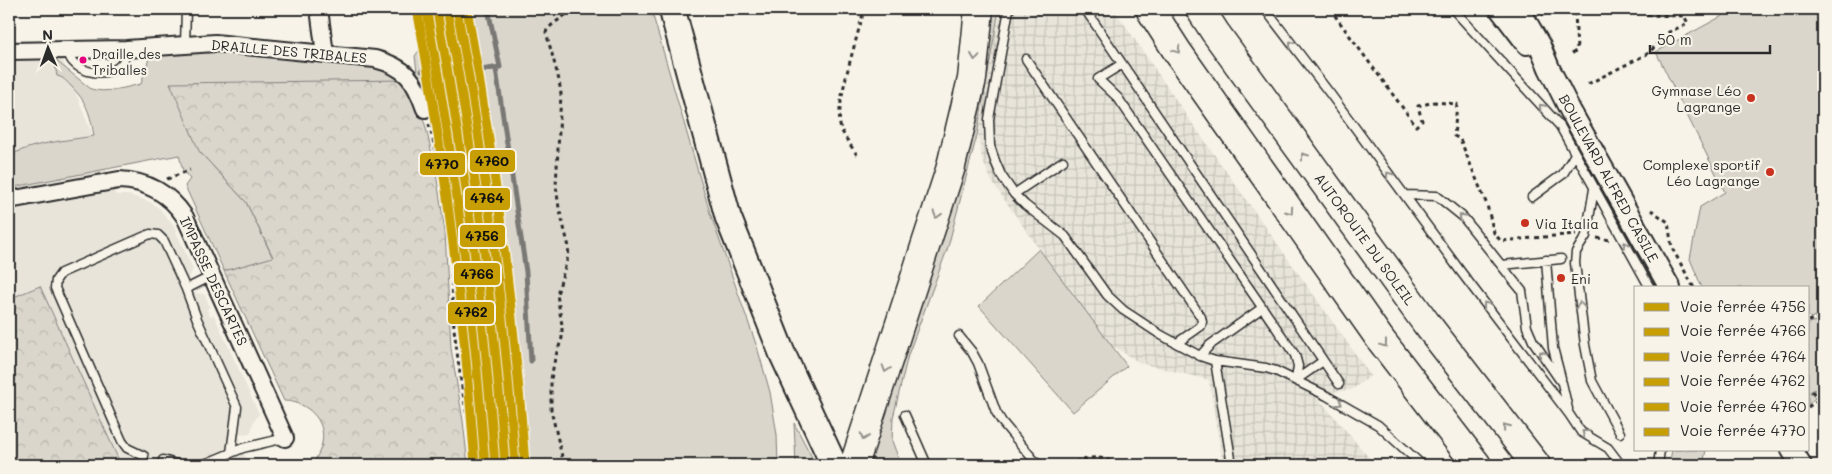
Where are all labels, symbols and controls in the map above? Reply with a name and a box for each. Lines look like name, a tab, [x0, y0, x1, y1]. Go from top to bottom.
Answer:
north arrow	[22, 22, 72, 72]
scale bar	[1650, 22, 1770, 54]
text: N	[42, 25, 53, 44]
text: 50 m	[1657, 29, 1692, 49]
street label: DRAILLE DES TRIBALES	[210, 35, 368, 67]
one-way arrow	[1290, 41, 1298, 50]
one-way arrow	[1171, 44, 1180, 53]
place label: Draille des Triballes	[92, 45, 161, 78]
one-way arrow	[970, 54, 981, 62]
marker: Draille des Triballes	[78, 55, 88, 65]
place label: Gymnase Léo Lagrange	[1651, 81, 1741, 116]
street label: BOULEVARD ALFRED CASILE	[1555, 91, 1663, 265]
marker: Gymnase Léo Lagrange	[1745, 92, 1757, 104]
one-way arrow	[1539, 103, 1548, 112]
line badge: 4760	[469, 149, 516, 173]
text: 4760	[475, 151, 509, 170]
line badge: 4770	[419, 152, 466, 176]
one-way arrow	[1302, 153, 1310, 162]
text: 4770	[425, 154, 459, 173]
place label: Complexe sportif Léo Lagrange	[1643, 155, 1761, 190]
marker: Complexe sportif Léo Lagrange	[1764, 166, 1776, 178]
street label: AUTOROUTE DU SOLEIL	[1311, 169, 1420, 309]
one-way arrow	[1387, 172, 1395, 181]
line badge: 4764	[464, 187, 511, 211]
text: 4764	[470, 188, 504, 207]
one-way arrow	[1284, 205, 1293, 215]
one-way arrow	[932, 210, 942, 219]
street label: IMPASSE DESCARTES	[176, 213, 252, 349]
one-way arrow	[1459, 214, 1468, 223]
place label: Via Italia	[1535, 214, 1599, 233]
marker: Via Italia	[1519, 217, 1531, 229]
line badge: 4756	[459, 224, 506, 248]
text: 4756	[465, 226, 499, 245]
one-way arrow	[1622, 242, 1632, 251]
line badge: 4766	[453, 262, 501, 286]
text: 4766	[460, 264, 494, 283]
place label: Eni	[1571, 269, 1591, 288]
marker: Eni	[1555, 272, 1567, 284]
legend	[1634, 286, 1810, 452]
text: Voie ferrée 4756	[1680, 296, 1806, 316]
one-way arrow	[1575, 300, 1586, 308]
line badge: 4762	[447, 301, 495, 325]
one-way arrow	[1483, 301, 1492, 311]
text: 4762	[455, 302, 488, 321]
text: Voie ferrée 4766	[1680, 320, 1806, 340]
one-way arrow	[1378, 338, 1386, 347]
text: Voie ferrée 4764	[1680, 346, 1806, 366]
one-way arrow	[1539, 351, 1548, 360]
one-way arrow	[882, 365, 892, 373]
text: Voie ferrée 4762	[1680, 370, 1805, 390]
one-way arrow	[1334, 396, 1343, 406]
text: Voie ferrée 4760	[1680, 396, 1806, 416]
text: Voie ferrée 4770	[1680, 420, 1806, 440]
one-way arrow	[1503, 423, 1512, 433]
one-way arrow	[1582, 431, 1591, 439]
one-way arrow	[860, 432, 870, 441]

